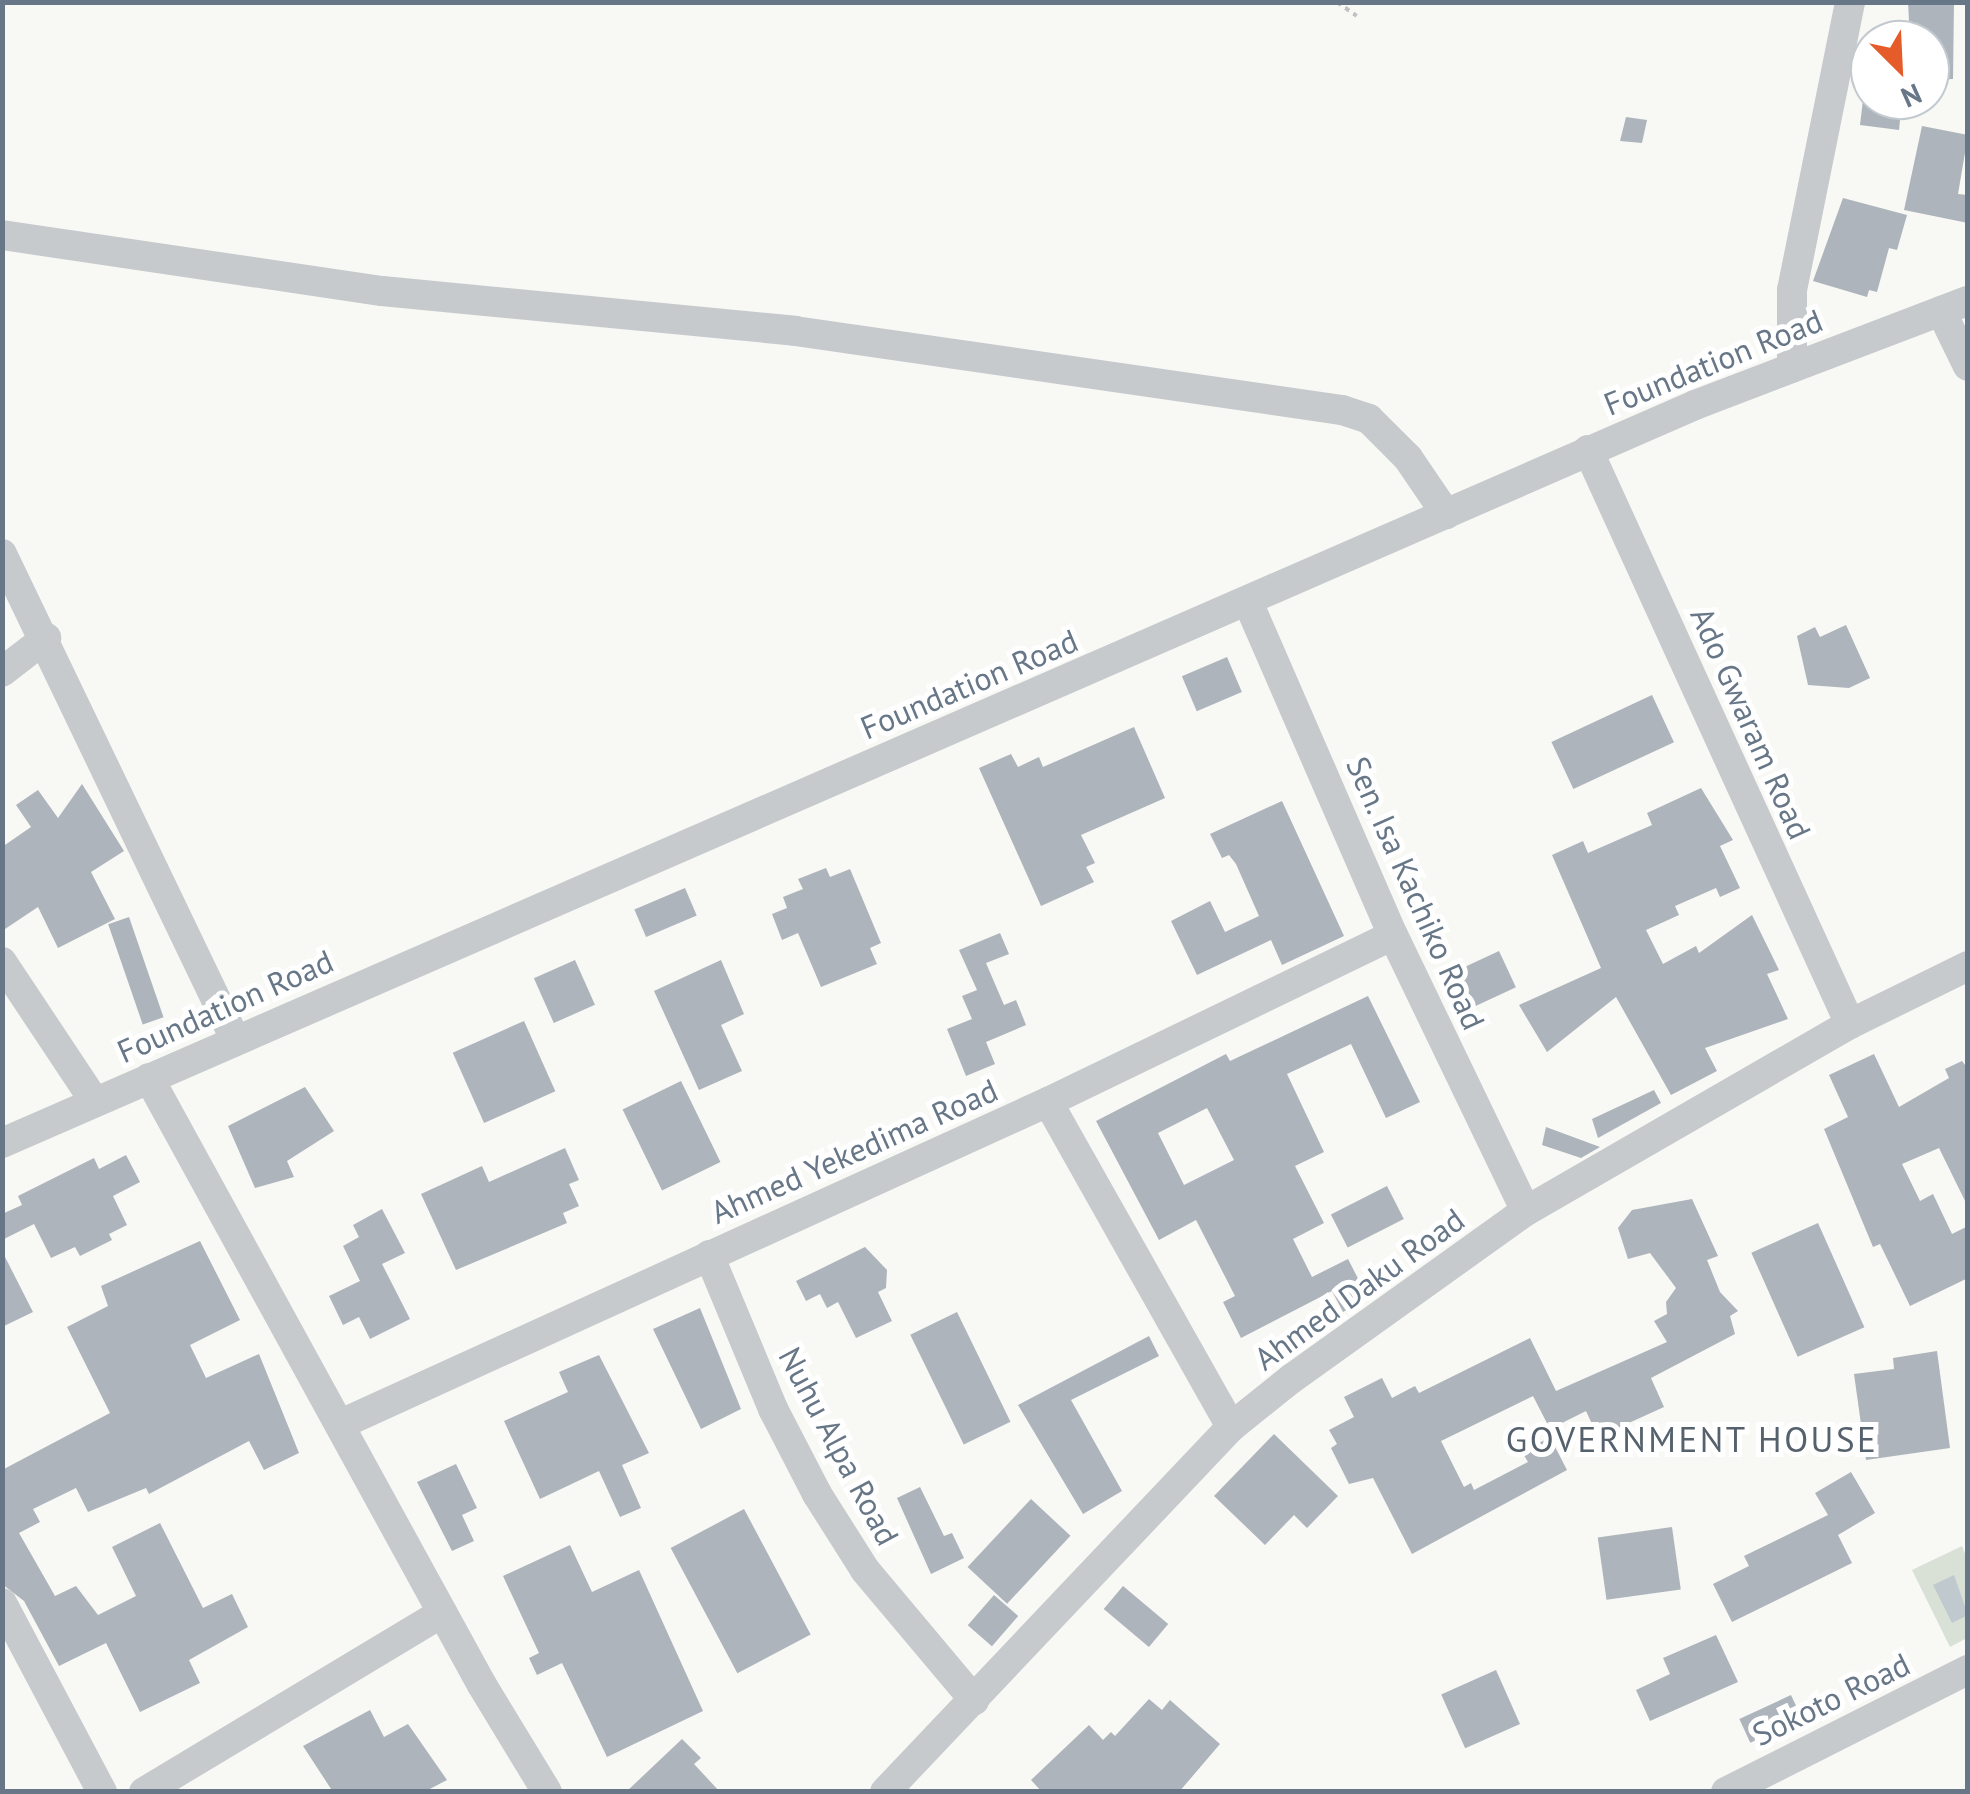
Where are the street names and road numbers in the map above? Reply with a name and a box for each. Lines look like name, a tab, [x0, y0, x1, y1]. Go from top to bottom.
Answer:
street label: Foundation Road	[1598, 301, 1828, 423]
street label: Ado Gwaram Road	[1683, 601, 1819, 845]
street label: Foundation Road	[855, 621, 1083, 747]
street label: Sen. Isa Kachiko Road	[1338, 750, 1494, 1036]
street label: Foundation Road	[111, 941, 339, 1071]
street label: Ahmed Yekedima Road	[704, 1070, 1004, 1232]
street label: Ahmed Daku Road	[1247, 1200, 1471, 1378]
street label: Nuhu Alpa Road	[770, 1340, 908, 1552]
street label: Sokoto Road	[1746, 1644, 1916, 1754]

